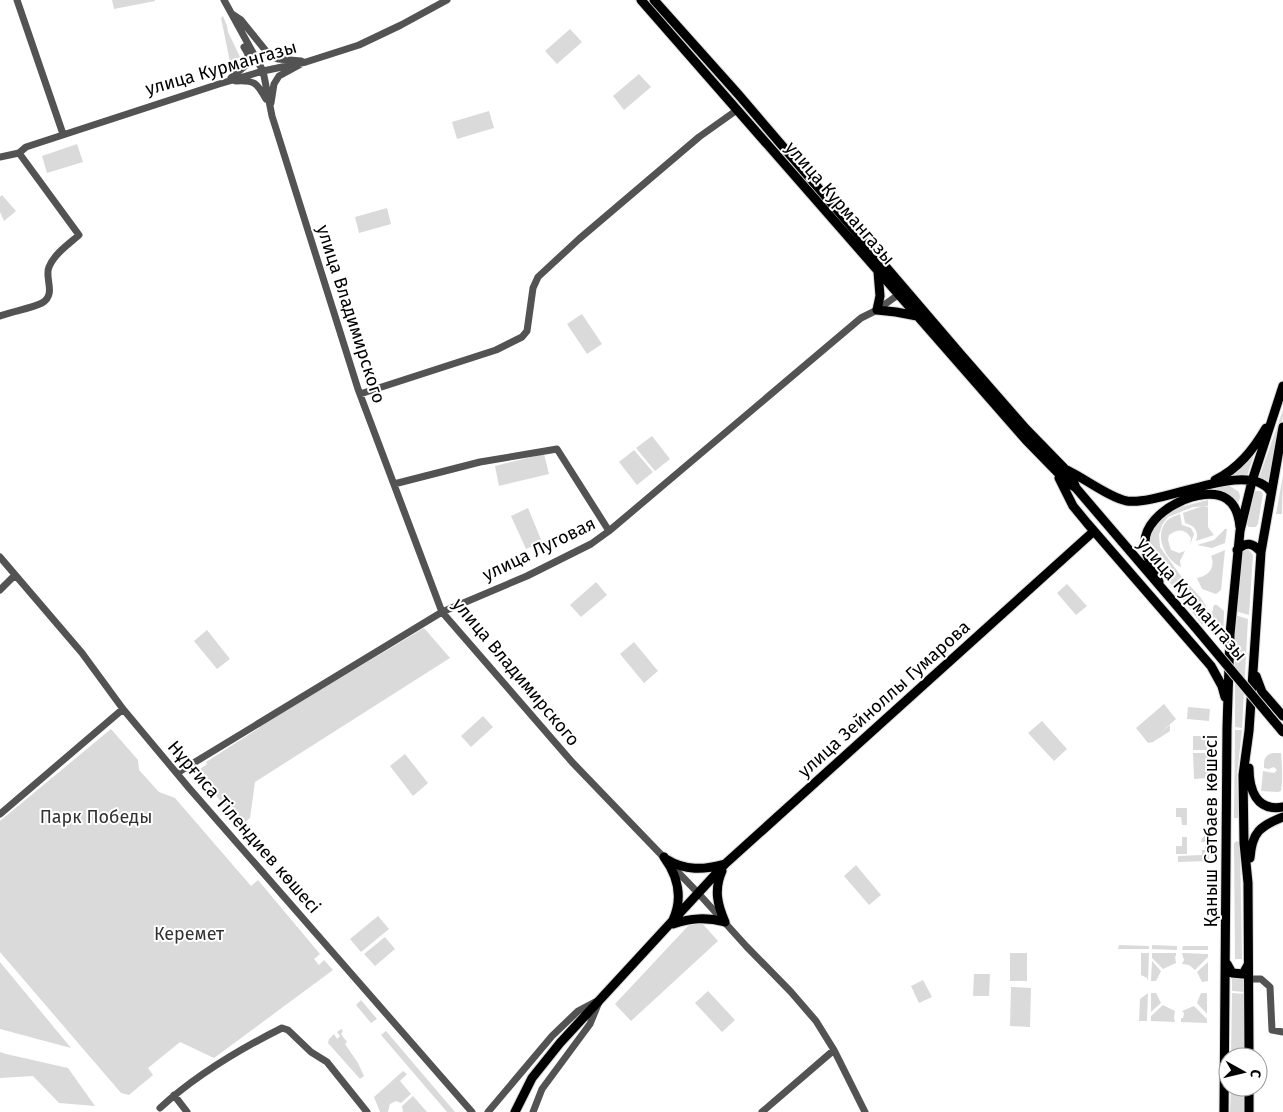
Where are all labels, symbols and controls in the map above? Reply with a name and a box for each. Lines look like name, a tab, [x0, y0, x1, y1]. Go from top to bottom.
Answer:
street label: улица Курмангазы	[143, 36, 299, 100]
street label: улица Курмангазы	[780, 137, 900, 269]
street label: улица Владимирского	[312, 222, 390, 406]
street label: улица Луговая	[479, 512, 599, 586]
street label: улица Курмангазы	[1132, 533, 1252, 665]
street label: улица Владимирского	[448, 593, 584, 751]
street label: улица Зейноллы Гумарова	[793, 616, 975, 782]
street label: Қаныш Сәтбаев көшесі	[1200, 735, 1222, 927]
street label: Нұрғиса Тілендиев көшесі	[163, 736, 325, 918]
park label: Парк Победы	[40, 806, 152, 828]
park label: Керемет	[154, 923, 225, 945]
north arrow	[1218, 1047, 1268, 1097]
text: С	[1246, 1069, 1264, 1079]

